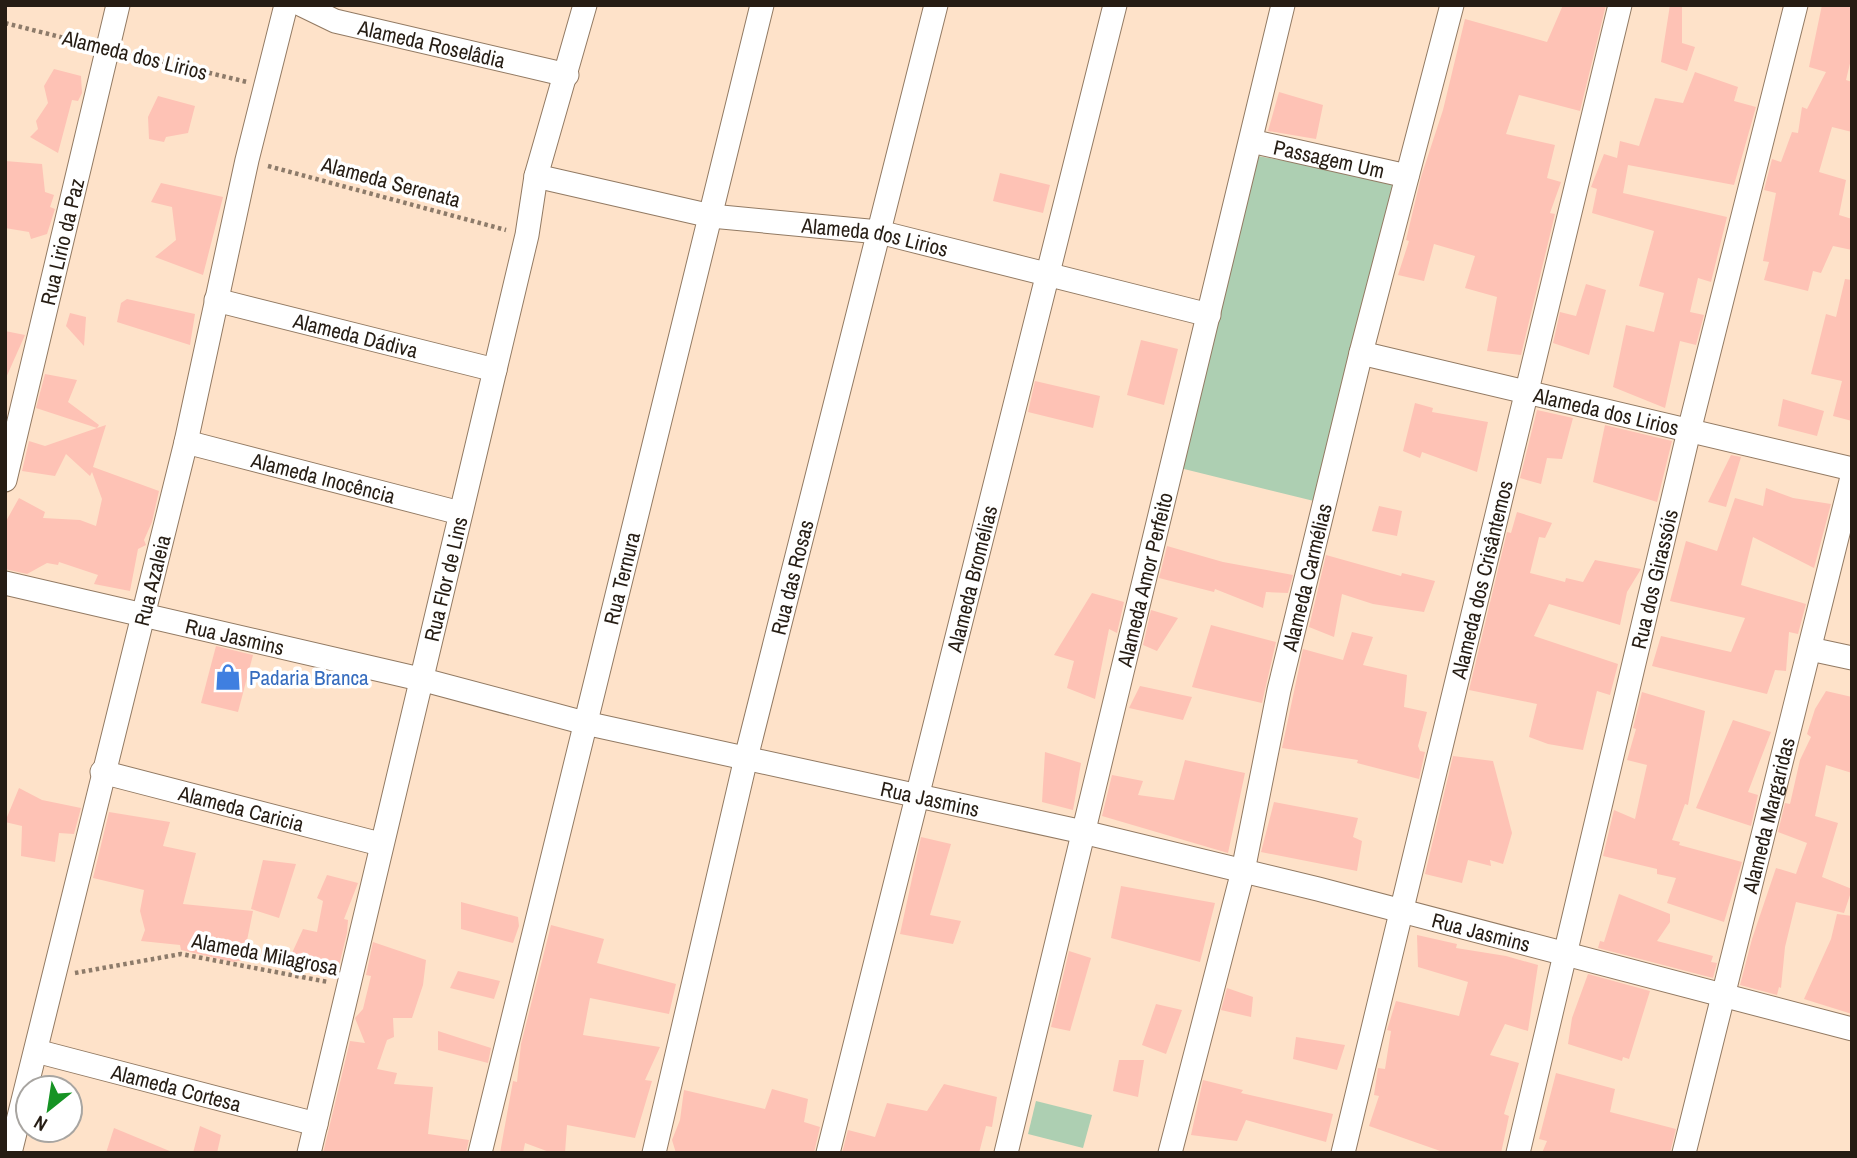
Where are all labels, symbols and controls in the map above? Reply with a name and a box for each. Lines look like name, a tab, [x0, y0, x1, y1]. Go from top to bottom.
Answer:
street label: Alameda Roselâdia	[354, 12, 509, 75]
street label: Alameda dos Lirios	[59, 23, 210, 87]
street label: Passagem Um	[1271, 132, 1387, 185]
street label: Alameda Serenata	[317, 149, 464, 215]
street label: Rua Lirio da Paz	[33, 175, 91, 308]
street label: Alameda dos Lirios	[799, 210, 951, 263]
street label: Alameda Dádiva	[289, 305, 421, 365]
street label: Alameda dos Lirios	[1530, 380, 1682, 442]
street label: Alameda Inocência	[247, 445, 399, 510]
street label: Alameda dos Crisântemos	[1443, 477, 1519, 683]
street label: Alameda Amor Perfeito	[1109, 489, 1179, 670]
street label: Alameda Carmélias	[1274, 500, 1338, 655]
street label: Alameda Bromélias	[939, 502, 1004, 656]
street label: Rua dos Girassóis	[1623, 506, 1685, 652]
street label: Rua Flor de Lins	[416, 514, 474, 644]
street label: Rua das Rosas	[763, 517, 820, 638]
street label: Rua Ternura	[596, 528, 647, 627]
street label: Rua Azaleia	[127, 531, 177, 629]
street label: Rua Jasmins	[183, 611, 287, 662]
shop icon: Padaria Branca	[213, 662, 243, 692]
place label: Padaria Branca	[249, 663, 369, 692]
street label: Alameda Margaridas	[1734, 734, 1801, 897]
street label: Rua Jasmins	[878, 774, 982, 823]
street label: Alameda Caricia	[175, 778, 308, 838]
street label: Rua Jasmins	[1429, 905, 1533, 959]
street label: Alameda Milagrosa	[188, 925, 341, 982]
street label: Alameda Cortesa	[107, 1057, 245, 1119]
north arrow	[14, 1074, 84, 1144]
text: N	[29, 1110, 52, 1138]

